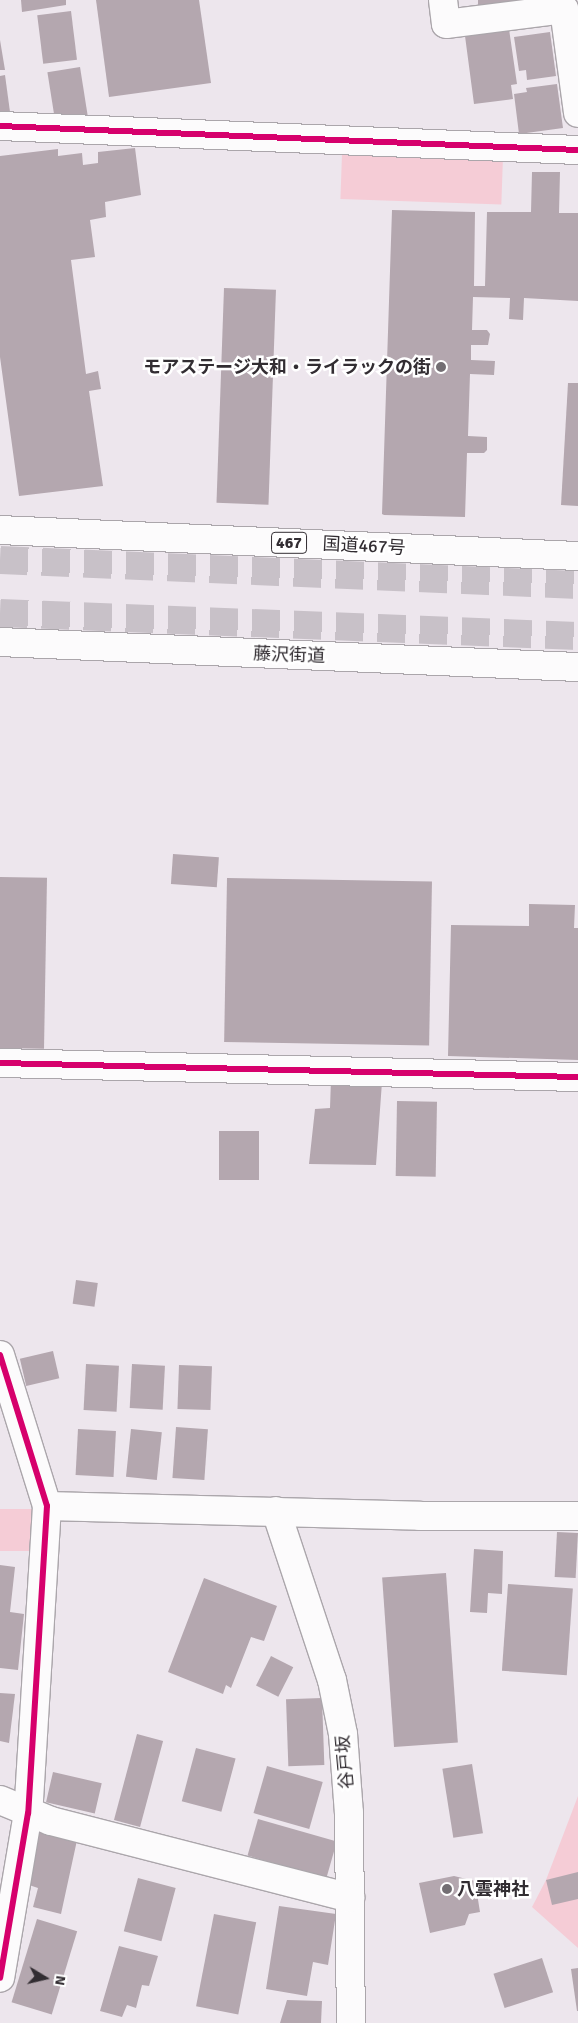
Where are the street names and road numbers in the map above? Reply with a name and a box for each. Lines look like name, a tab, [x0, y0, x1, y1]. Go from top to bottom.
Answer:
road number: 467	[270, 530, 308, 556]
street label: 国道467号	[322, 533, 406, 559]
street label: 藤沢街道	[253, 643, 325, 667]
street label: 谷戸坂	[332, 1734, 358, 1790]

